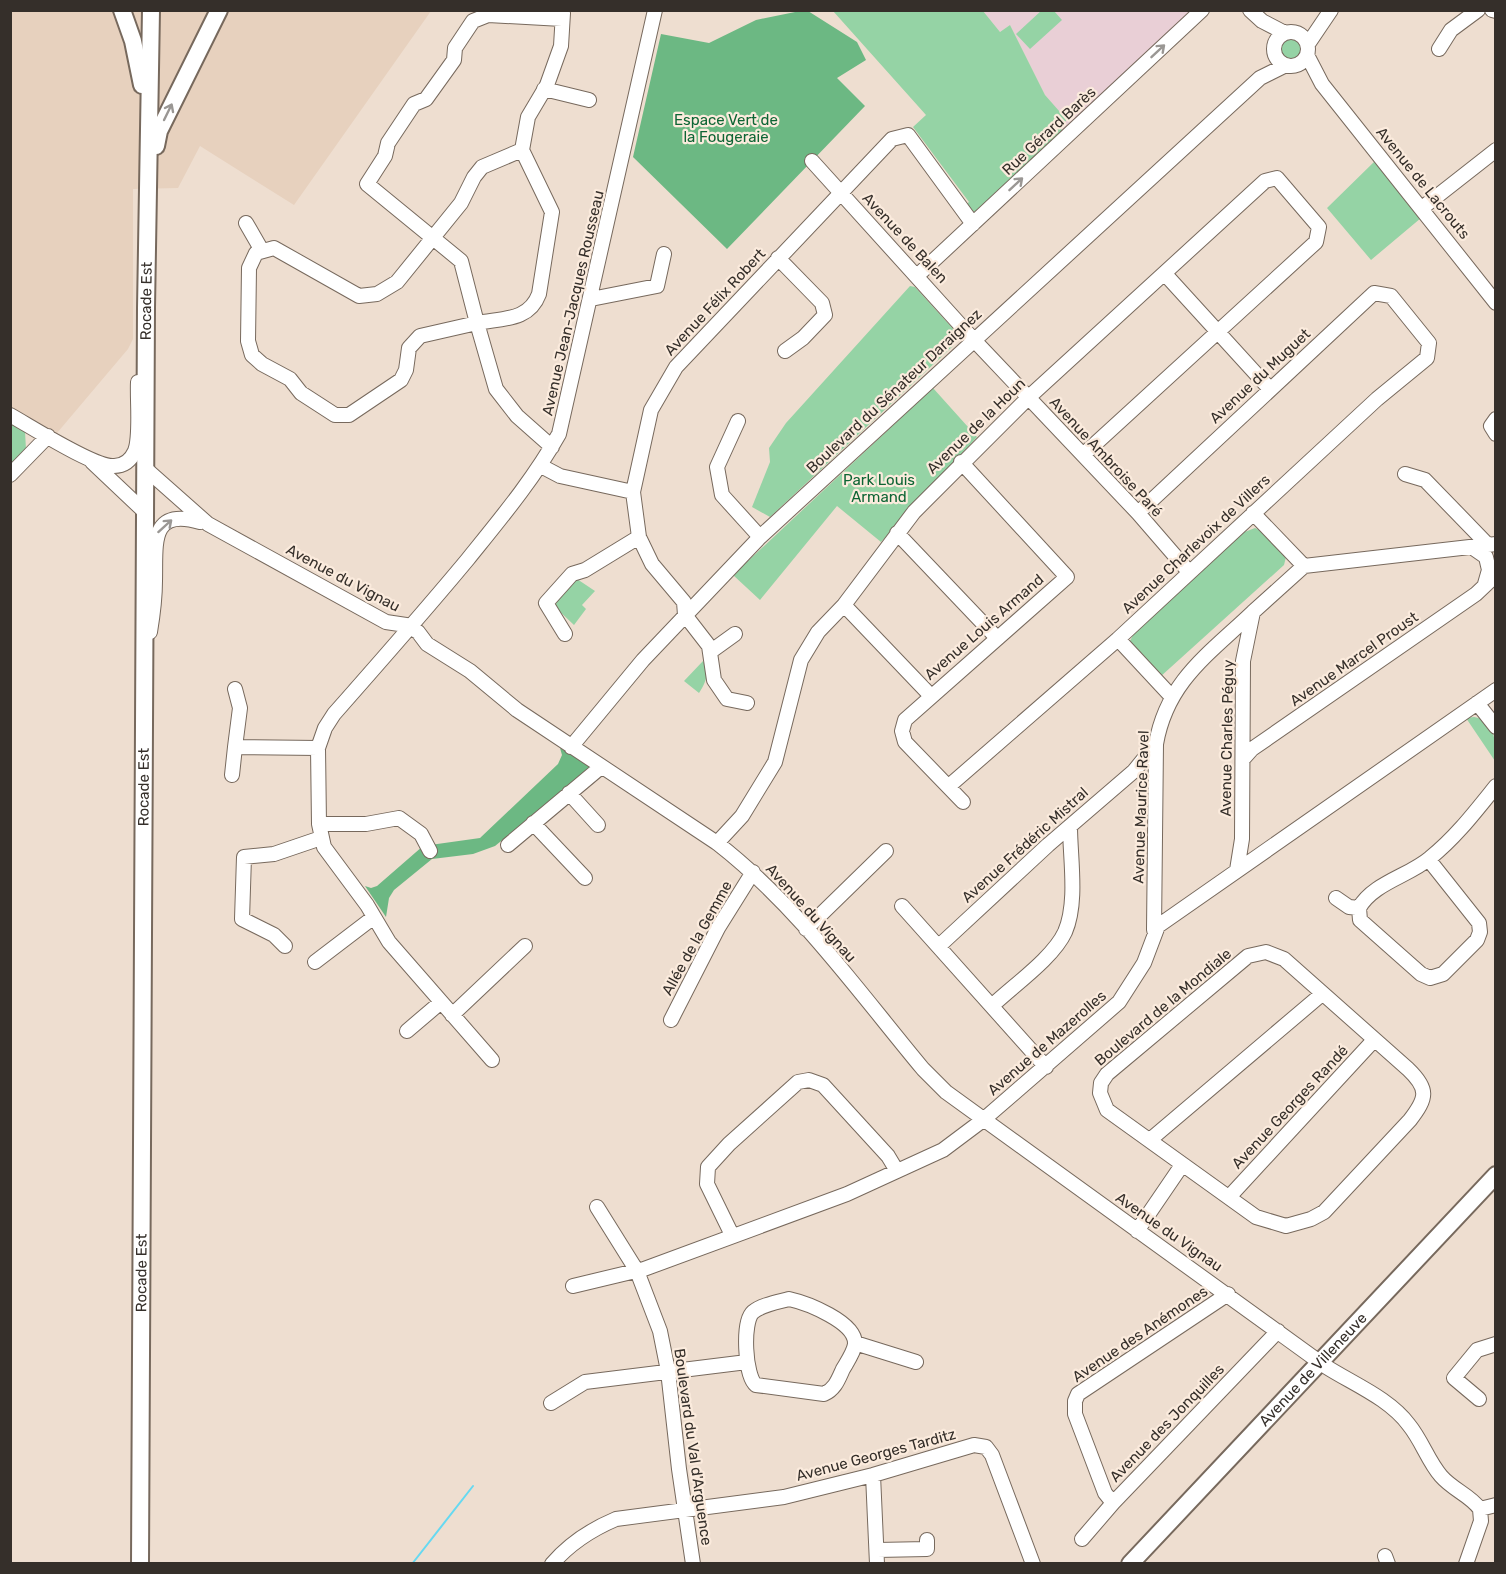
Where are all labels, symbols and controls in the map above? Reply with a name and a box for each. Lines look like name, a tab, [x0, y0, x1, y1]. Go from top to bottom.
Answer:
one-way arrow	[1151, 44, 1166, 59]
street label: Rue Gérard Barès	[998, 83, 1100, 179]
one-way arrow	[163, 104, 174, 122]
park label: Espace Vert de la Fougeraie	[674, 111, 778, 146]
street label: Avenue de Lacrouts	[1372, 123, 1474, 243]
one-way arrow	[1008, 177, 1023, 191]
street label: Avenue Jean-Jacques Rousseau	[538, 189, 608, 417]
street label: Avenue de Balen	[859, 189, 951, 287]
street label: Avenue Félix Robert	[661, 245, 769, 359]
street label: Rocade Est	[137, 261, 156, 340]
street label: Boulevard du Sénateur Daraignez	[803, 305, 986, 477]
street label: Avenue du Muguet	[1206, 325, 1314, 427]
street label: Avenue de la Houn	[923, 374, 1029, 478]
street label: Avenue Ambroise Paré	[1046, 393, 1166, 521]
street label: Avenue Charlevoix de Villers	[1118, 470, 1274, 617]
park label: Park Louis Armand	[843, 471, 915, 506]
one-way arrow	[157, 519, 172, 533]
street label: Avenue du Vignau	[283, 540, 403, 616]
street label: Avenue Louis Armand	[921, 570, 1047, 684]
street label: Avenue Marcel Proust	[1286, 608, 1422, 710]
street label: Avenue Charles Péguy	[1217, 659, 1237, 817]
street label: Avenue Maurice Ravel	[1129, 730, 1153, 884]
street label: Rocade Est	[135, 748, 153, 826]
street label: Avenue Frédéric Mistral	[958, 783, 1092, 907]
street label: Avenue du Vignau	[762, 860, 860, 966]
street label: Allée de la Gemme	[658, 878, 736, 998]
street label: Boulevard de la Mondiale	[1091, 945, 1235, 1069]
street label: Avenue de Mazerolles	[984, 987, 1110, 1099]
street label: Avenue Georges Randé	[1228, 1042, 1352, 1172]
street label: Avenue du Vignau	[1112, 1188, 1226, 1276]
street label: Rocade Est	[132, 1234, 151, 1312]
street label: Avenue des Anémones	[1069, 1282, 1211, 1386]
street label: Avenue de Villeneuve	[1255, 1309, 1371, 1430]
street label: Boulevard du Val d'Arguence	[670, 1347, 716, 1547]
street label: Avenue des Jonquilles	[1106, 1360, 1228, 1486]
street label: Avenue Georges Tarditz	[794, 1425, 958, 1485]

